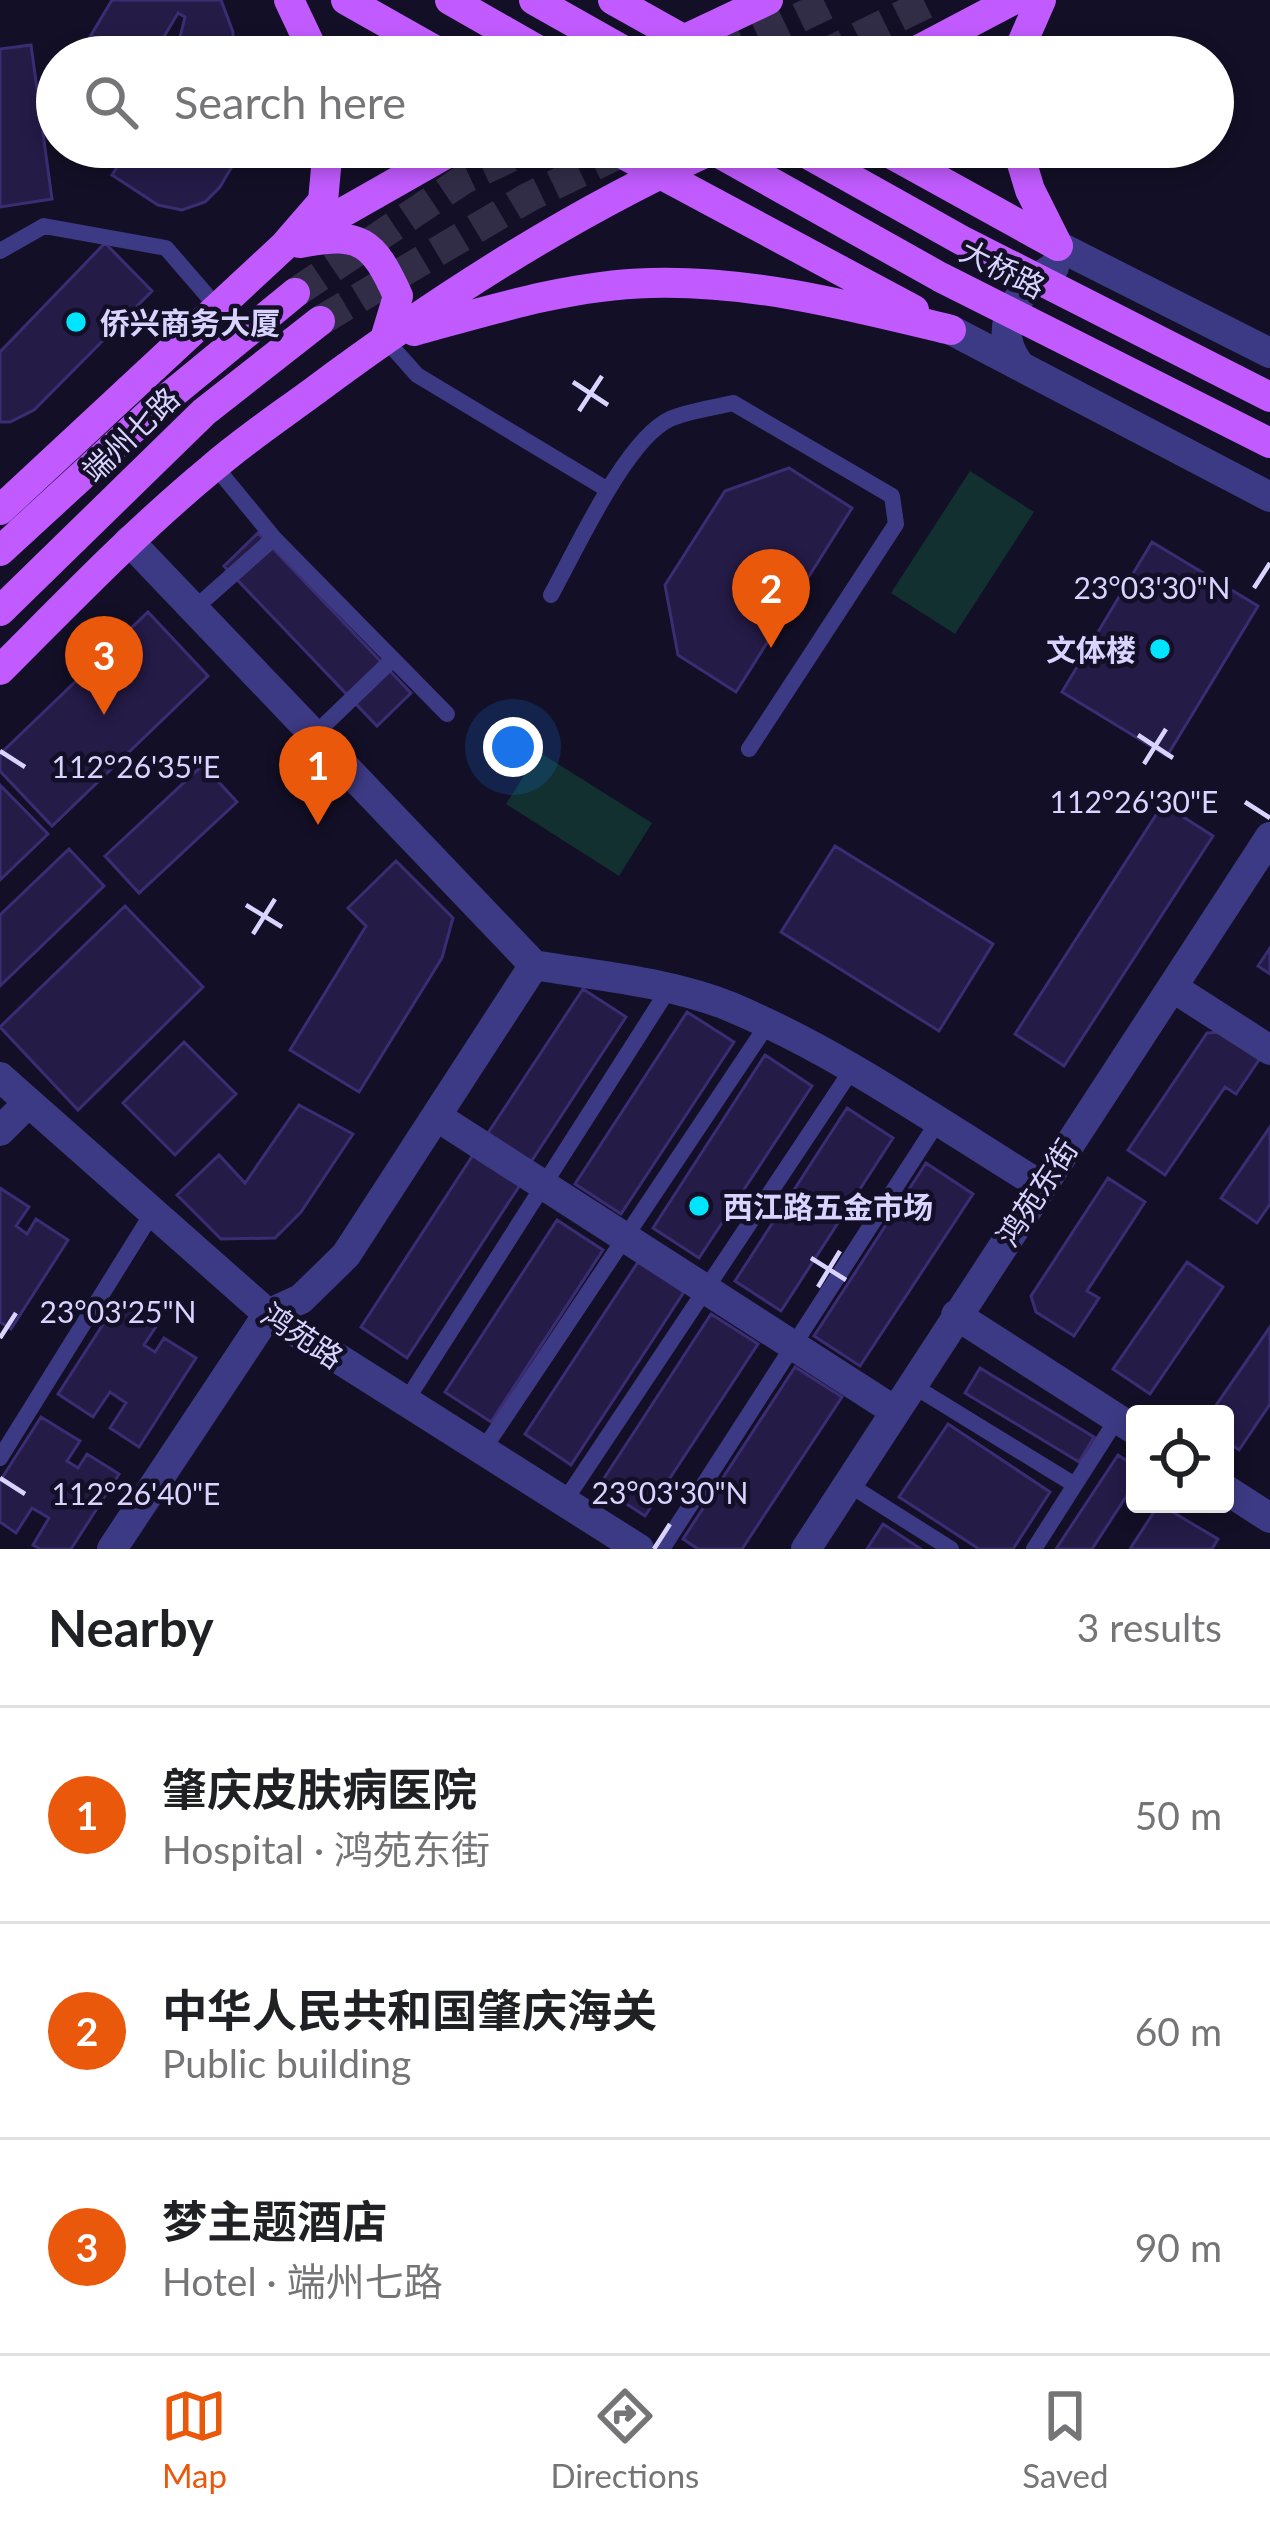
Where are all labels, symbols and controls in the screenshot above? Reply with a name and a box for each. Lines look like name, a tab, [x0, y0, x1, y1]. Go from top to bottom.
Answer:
search box	[36, 36, 1234, 168]
icon: search	[78, 69, 144, 135]
text: Search here	[174, 75, 406, 129]
street label: 大桥路	[955, 232, 1051, 304]
place label: 侨兴商务大厦	[100, 304, 280, 340]
marker: 侨兴商务大厦	[63, 309, 89, 335]
street label: 端州七路	[74, 379, 186, 489]
pin: 2	[732, 549, 810, 648]
text: 23°03'30"N	[1074, 569, 1230, 605]
pin: 3	[65, 616, 143, 715]
place label: 文体楼	[1046, 631, 1136, 667]
marker: 文体楼	[1147, 636, 1173, 662]
your location	[483, 717, 543, 777]
pin: 1	[279, 726, 357, 825]
text: 112°26'35"E	[52, 748, 220, 784]
text: 112°26'30"E	[1050, 783, 1218, 819]
street label: 鸿苑东街	[988, 1132, 1084, 1252]
place label: 西江路五金市场	[723, 1188, 933, 1224]
marker: 西江路五金市场	[686, 1193, 712, 1219]
text: 23°03'25"N	[40, 1293, 196, 1329]
street label: 鸿苑路	[256, 1295, 350, 1375]
map controls	[1126, 1405, 1234, 1513]
button: locate	[1126, 1405, 1234, 1513]
text: 23°03'30"N	[592, 1474, 748, 1510]
text: 112°26'40"E	[52, 1475, 220, 1511]
text: Nearby	[48, 1597, 214, 1658]
text: 3 results	[1077, 1604, 1222, 1650]
text: 肇庆皮肤病医院	[162, 1762, 477, 1816]
text: 1	[76, 1792, 98, 1838]
text: 50 m	[1135, 1792, 1222, 1838]
text: Hospital · 鸿苑东街	[162, 1826, 490, 1872]
text: 中华人民共和国肇庆海关	[162, 1983, 657, 2037]
text: 2	[76, 2008, 98, 2054]
text: 60 m	[1135, 2008, 1222, 2054]
text: Public building	[162, 2040, 411, 2086]
text: 梦主题酒店	[162, 2194, 387, 2248]
text: 3	[76, 2224, 98, 2270]
text: 90 m	[1135, 2224, 1222, 2270]
text: Hotel · 端州七路	[162, 2258, 443, 2304]
tab: Map	[161, 2383, 227, 2495]
tab: Directions	[550, 2383, 699, 2495]
tab: Saved	[1022, 2383, 1109, 2495]

